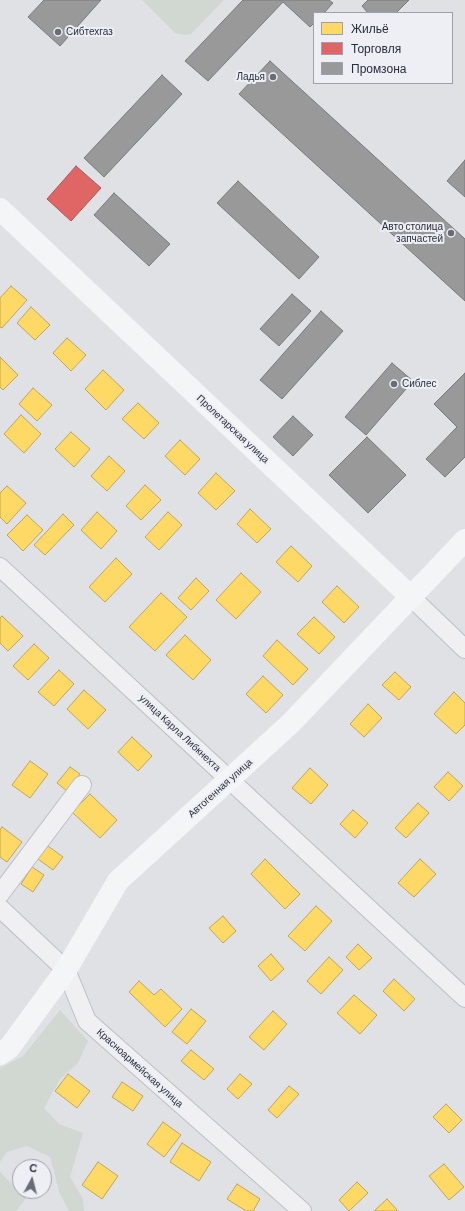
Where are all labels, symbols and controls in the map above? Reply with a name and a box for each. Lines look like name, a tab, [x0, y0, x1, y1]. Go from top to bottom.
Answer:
legend	[313, 12, 453, 84]
text: Жильё	[351, 21, 389, 35]
place label: Сибтехгаз	[66, 26, 113, 38]
marker: Сибтехгаз	[53, 27, 63, 37]
text: Торговля	[351, 41, 401, 55]
text: Промзона	[351, 61, 406, 75]
place label: Ладья	[236, 71, 265, 83]
marker: Ладья	[268, 72, 278, 82]
place label: Авто столица запчастей	[382, 221, 443, 244]
marker: Авто столица запчастей	[446, 228, 456, 238]
place label: Сиблес	[402, 378, 436, 390]
marker: Сиблес	[389, 379, 399, 389]
street label: Пролетарская улица	[194, 392, 272, 466]
street label: улица Карла Либкнехта	[137, 692, 223, 774]
street label: Автогенная улица	[185, 756, 255, 820]
street label: Красноармейская улица	[94, 1026, 186, 1110]
north arrow	[12, 1159, 52, 1199]
text: С	[29, 1161, 38, 1175]

